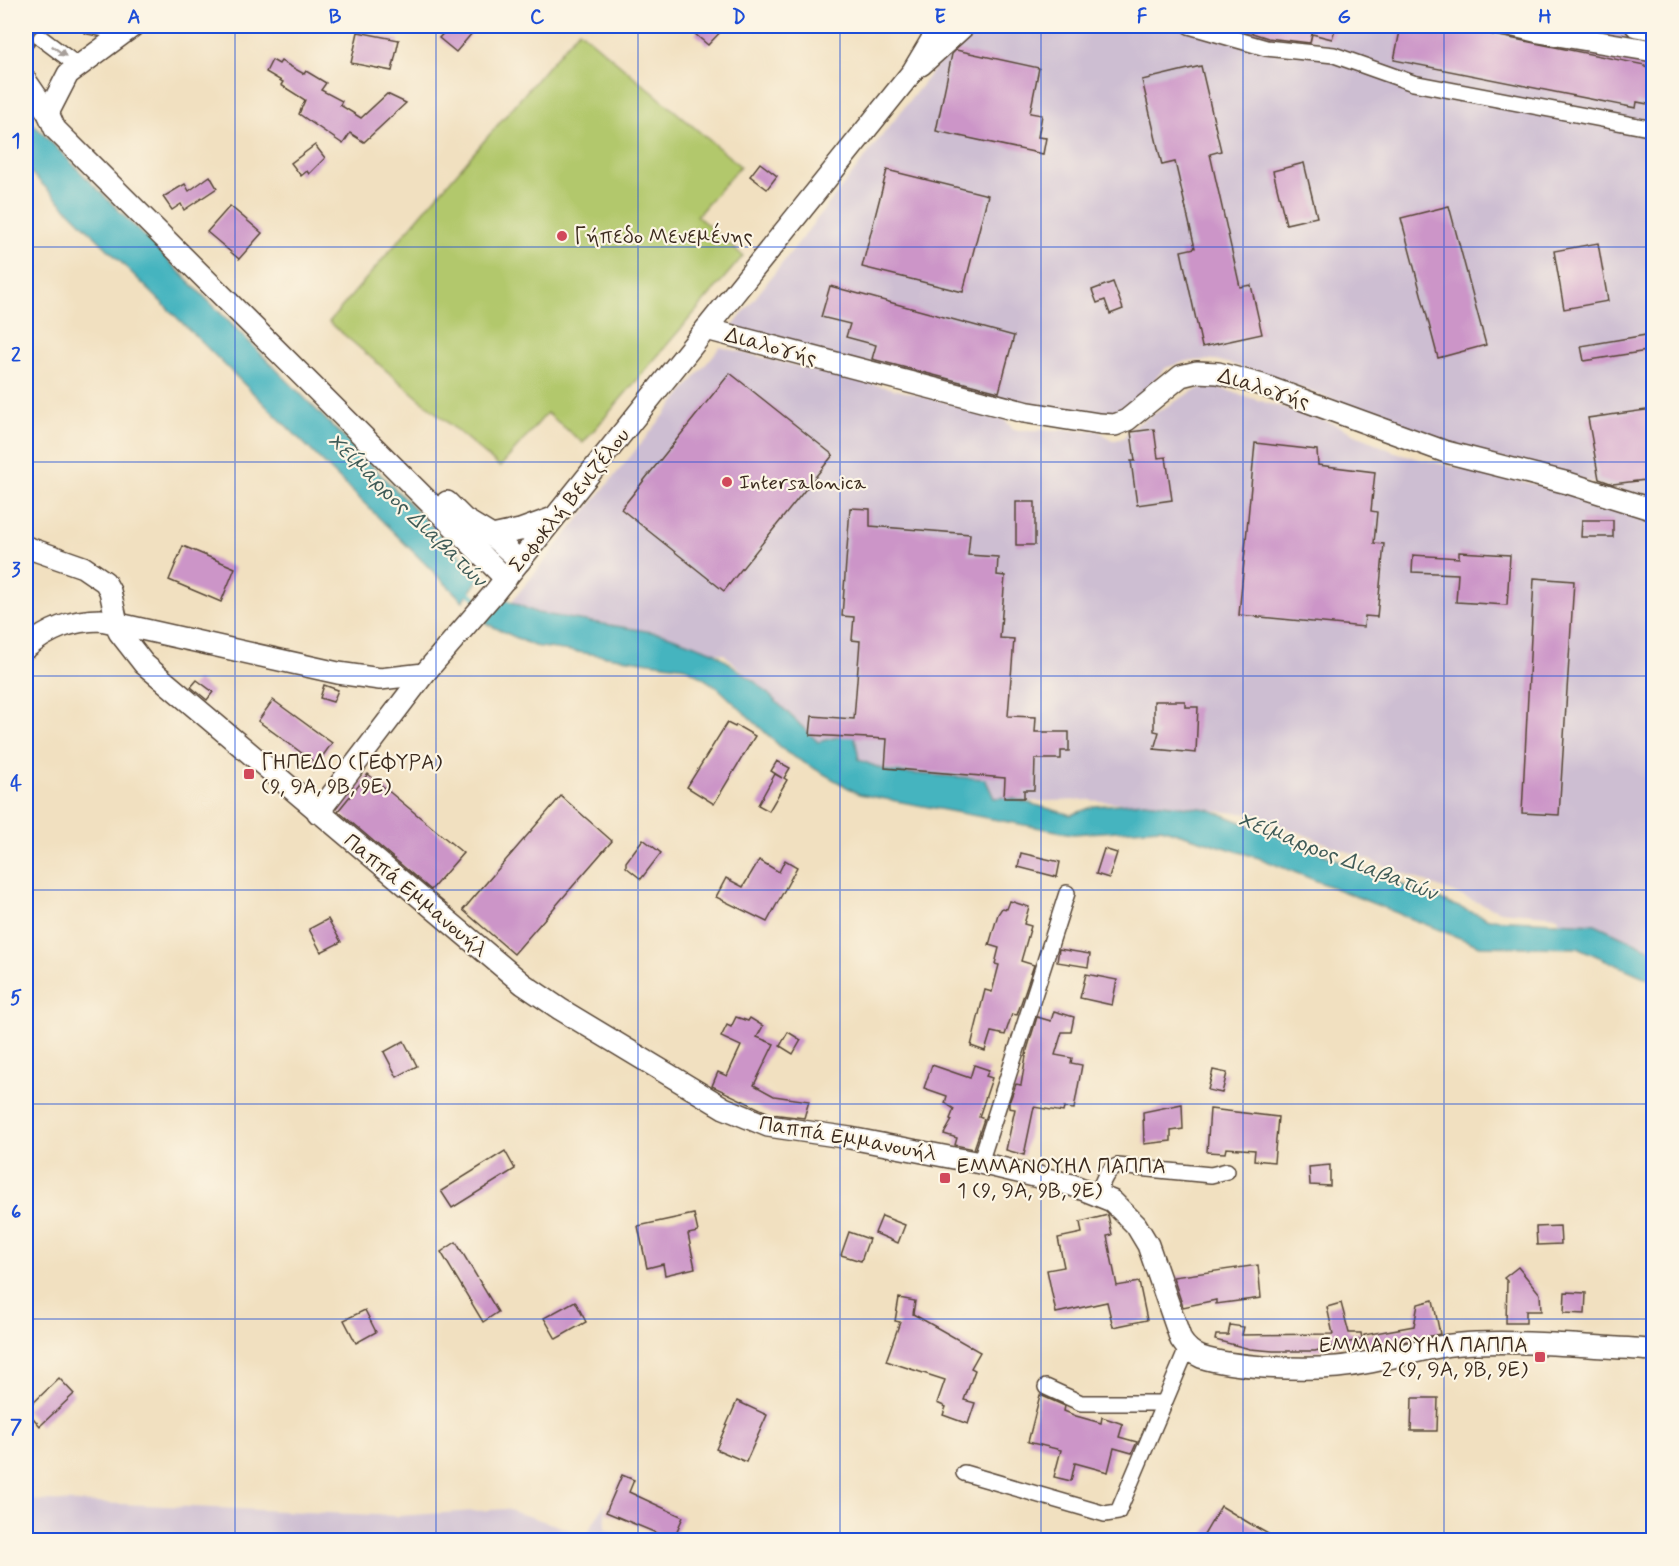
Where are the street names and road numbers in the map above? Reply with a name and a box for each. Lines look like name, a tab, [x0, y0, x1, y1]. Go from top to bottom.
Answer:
street label: Διαλογής	[722, 321, 820, 373]
street label: Διαλογής	[1215, 362, 1313, 416]
street label: Σοφοκλή Βενιζέλου	[502, 422, 637, 579]
street label: Παππά Εμμανουήλ	[338, 827, 493, 964]
street label: Παππά Εμμανουήλ	[757, 1110, 939, 1168]

